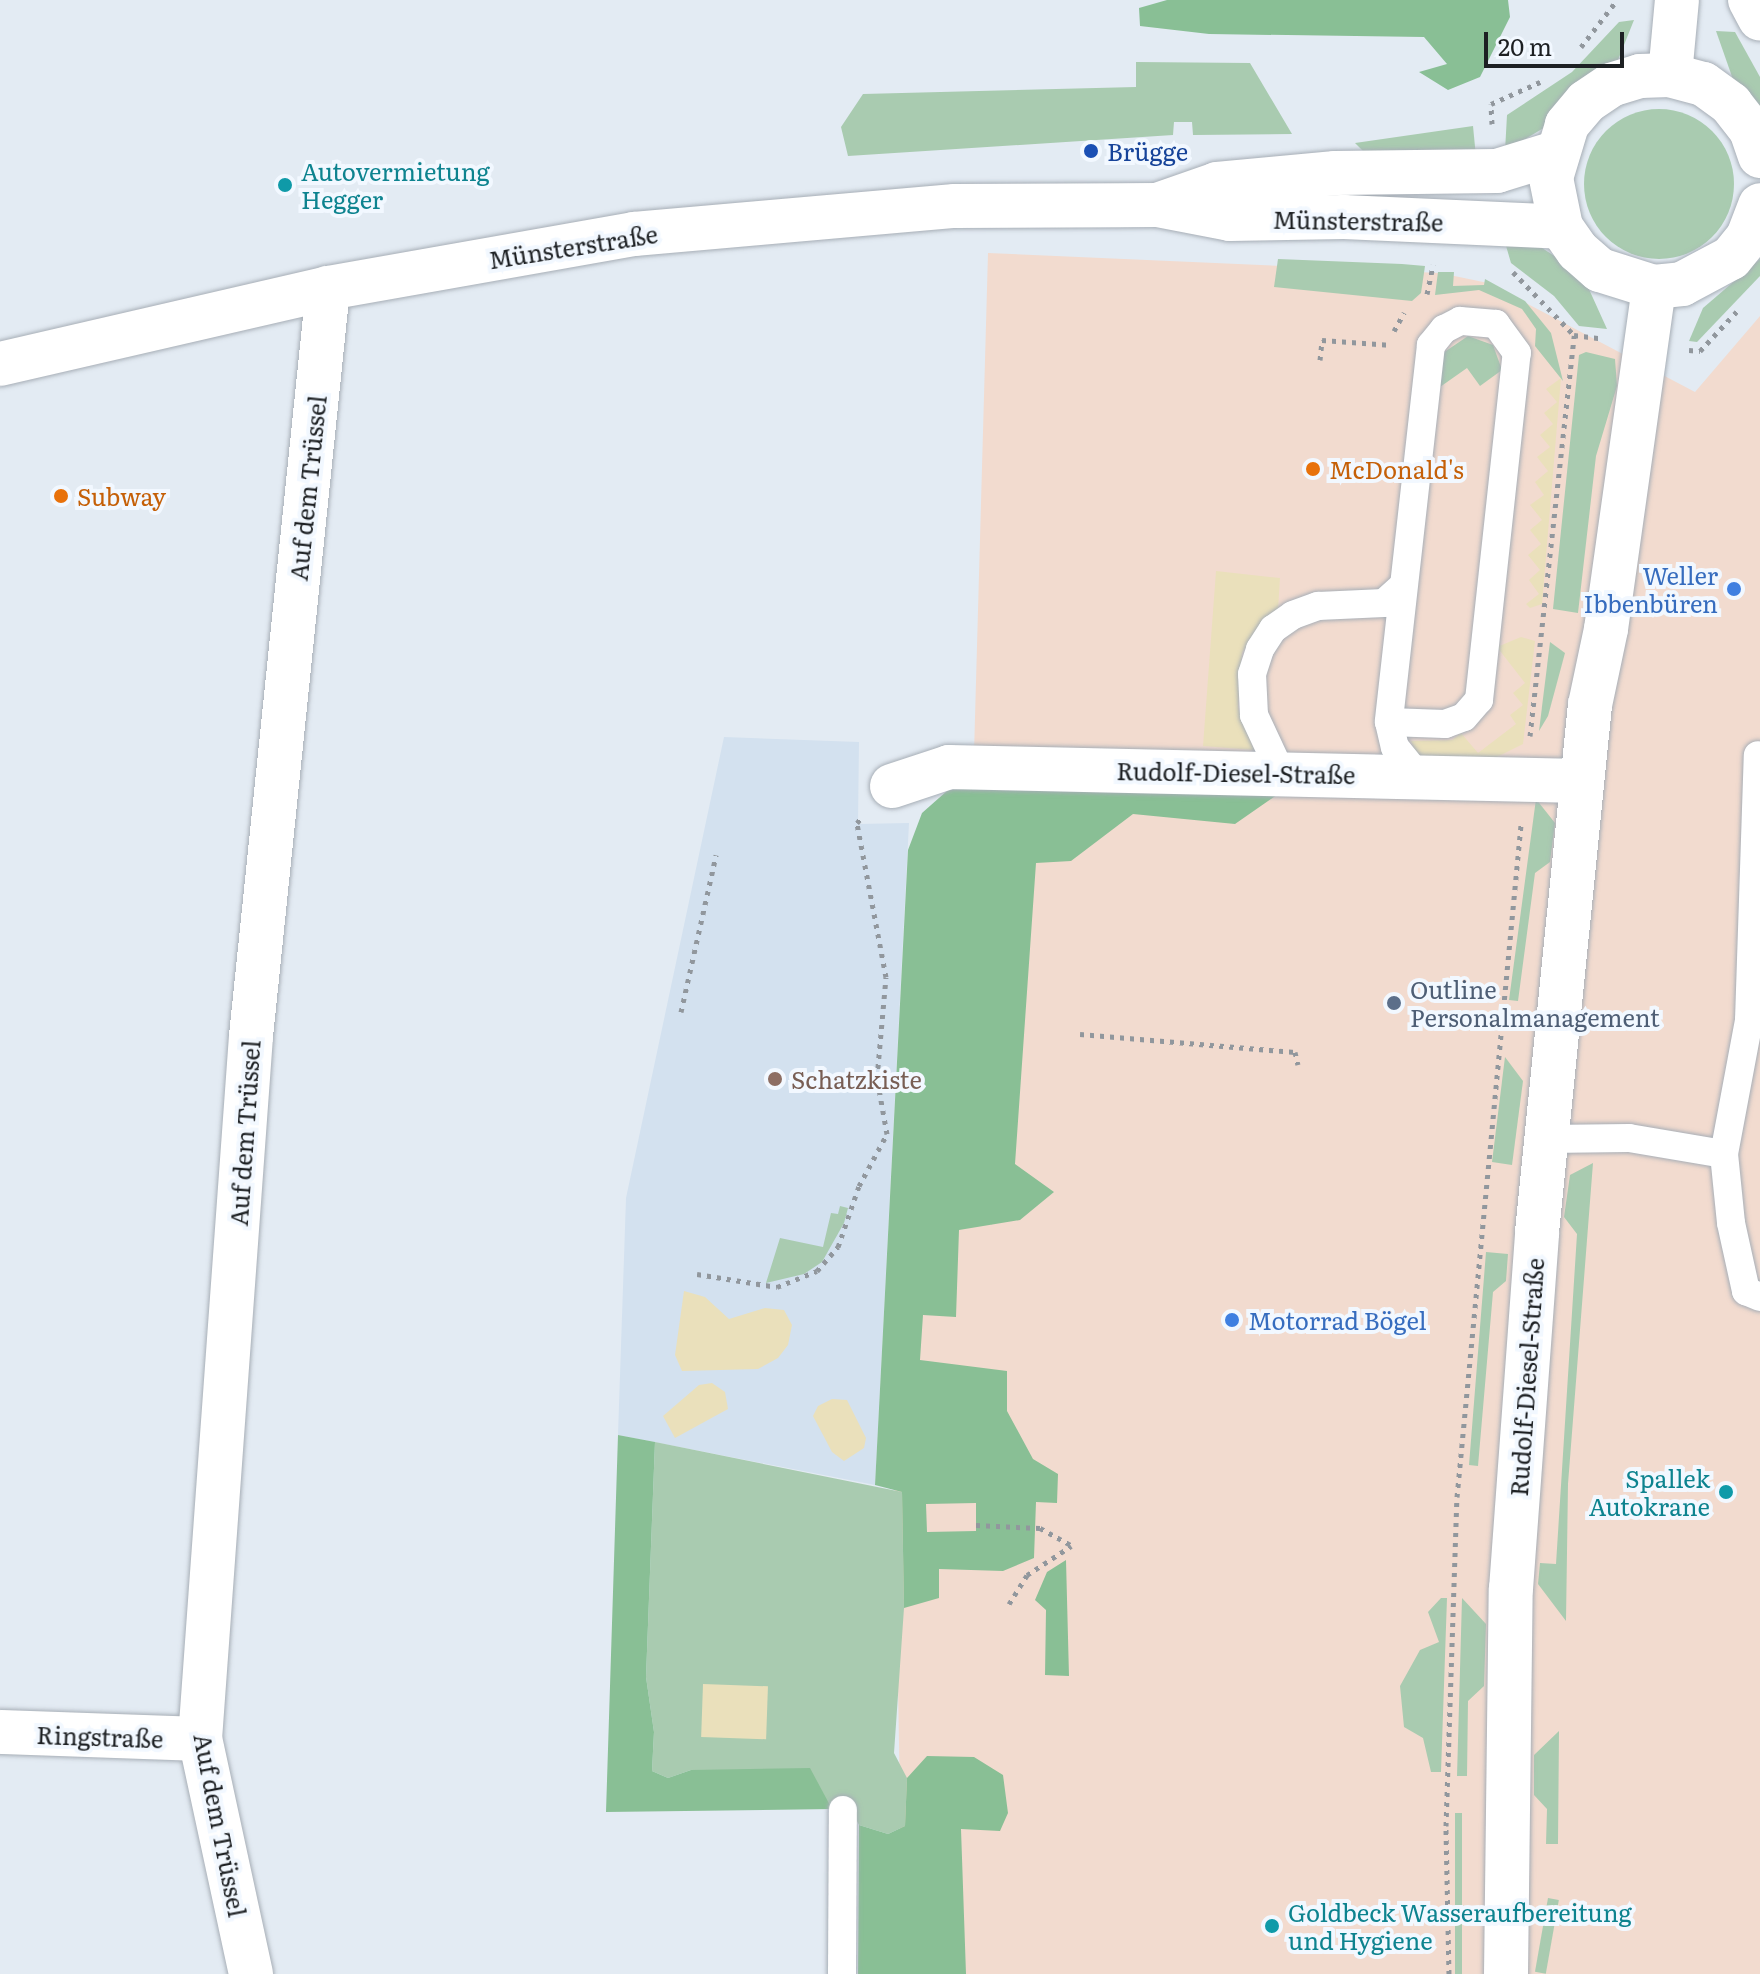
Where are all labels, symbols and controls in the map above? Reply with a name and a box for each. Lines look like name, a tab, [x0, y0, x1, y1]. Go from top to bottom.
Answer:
scale bar	[1488, 16, 1628, 66]
text: 20 m	[1498, 28, 1552, 63]
place label: Brügge	[1107, 137, 1188, 165]
marker: Brügge	[1082, 142, 1100, 160]
place label: Autovermietung Hegger	[301, 157, 490, 213]
marker: Autovermietung Hegger	[276, 176, 294, 194]
street label: Münsterstraße	[1272, 204, 1444, 236]
street label: Münsterstraße	[486, 218, 660, 274]
street label: Auf dem Trüssel	[283, 394, 331, 582]
place label: McDonald's	[1329, 455, 1464, 483]
marker: McDonald's	[1304, 460, 1322, 478]
place label: Subway	[77, 482, 166, 510]
marker: Subway	[52, 487, 70, 505]
place label: Weller Ibbenbüren	[1584, 561, 1718, 617]
marker: Weller Ibbenbüren	[1725, 580, 1743, 598]
street label: Rudolf-Diesel-Straße	[1116, 756, 1356, 788]
place label: Outline Personalmanagement	[1410, 975, 1660, 1031]
marker: Outline Personalmanagement	[1385, 994, 1403, 1012]
street label: Auf dem Trüssel	[223, 1039, 265, 1227]
place label: Schatzkiste	[791, 1065, 922, 1093]
marker: Schatzkiste	[766, 1070, 784, 1088]
street label: Rudolf-Diesel-Straße	[1503, 1257, 1549, 1497]
place label: Motorrad Bögel	[1248, 1306, 1427, 1334]
marker: Motorrad Bögel	[1223, 1311, 1241, 1329]
place label: Spallek Autokrane	[1589, 1464, 1710, 1520]
marker: Spallek Autokrane	[1717, 1483, 1735, 1501]
street label: Ringstraße	[36, 1719, 164, 1753]
street label: Auf dem Trüssel	[189, 1731, 253, 1919]
place label: Goldbeck Wasseraufbereitung und Hygiene	[1288, 1898, 1632, 1954]
marker: Goldbeck Wasseraufbereitung und Hygiene	[1263, 1917, 1281, 1935]

